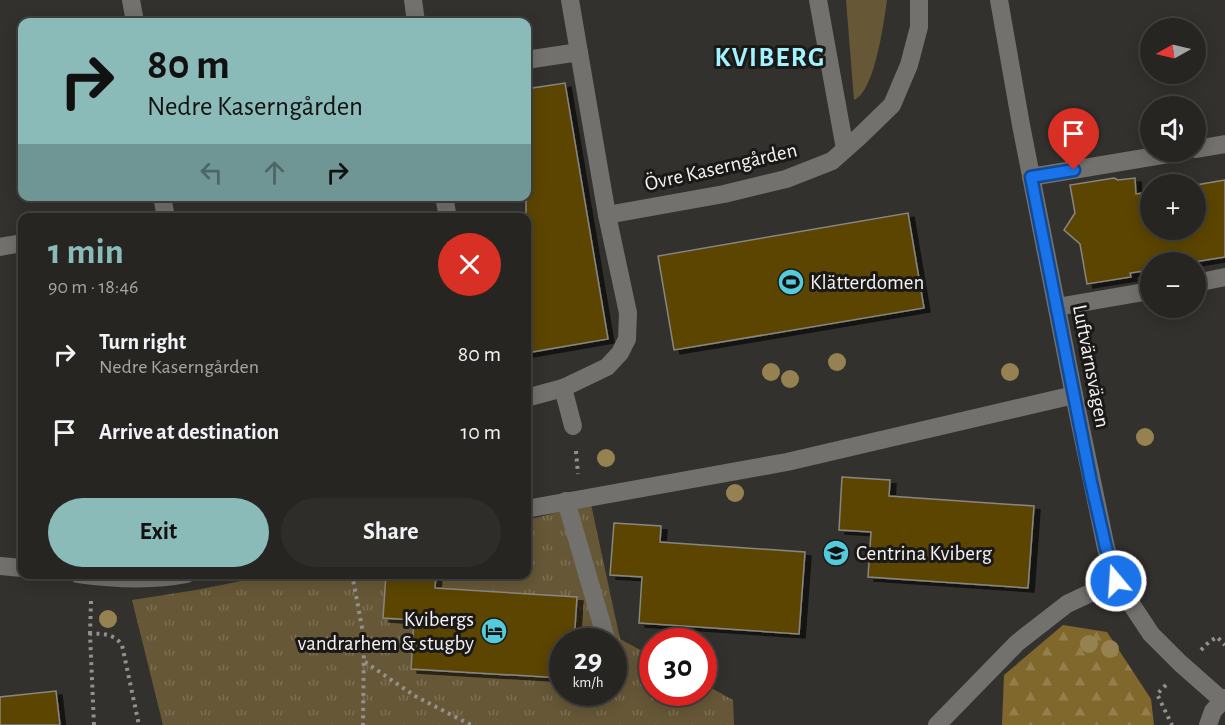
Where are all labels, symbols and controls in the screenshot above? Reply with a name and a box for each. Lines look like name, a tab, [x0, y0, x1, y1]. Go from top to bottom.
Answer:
north arrow	[1140, 18, 1206, 84]
map controls	[1140, 18, 1206, 318]
icon: right	[48, 42, 126, 120]
text: 80 m	[147, 44, 230, 86]
district label: KVIBERG	[714, 44, 826, 71]
text: Nedre Kaserngården	[147, 93, 363, 120]
button: sound	[1140, 96, 1206, 162]
pin	[1048, 108, 1099, 170]
icon: arrive	[1057, 117, 1090, 150]
street label: Övre Kaserngården	[643, 138, 799, 195]
icon: left	[195, 156, 228, 189]
icon: ahead	[258, 156, 291, 189]
icon: right	[321, 156, 354, 189]
button: +	[1140, 174, 1206, 240]
button: close	[438, 233, 501, 296]
text: 1 min	[48, 234, 124, 270]
button: −	[1140, 252, 1206, 318]
sports icon: Klätterdomen	[776, 267, 806, 297]
place label: Klätterdomen	[810, 272, 924, 293]
text: 90 m · 18:46	[48, 277, 138, 297]
street label: Luftvärnsvägen	[1069, 303, 1113, 429]
text: Turn right	[99, 331, 186, 353]
icon: right	[48, 338, 81, 371]
text: 80 m	[458, 343, 501, 365]
text: Nedre Kaserngården	[99, 357, 259, 377]
icon: arrive	[48, 416, 81, 449]
text: Arrive at destination	[99, 421, 279, 443]
text: 10 m	[461, 421, 501, 443]
button: Exit	[48, 498, 269, 567]
button: Share	[281, 498, 501, 567]
school or university icon: Centrina Kviberg	[821, 538, 851, 568]
place label: Centrina Kviberg	[856, 543, 993, 564]
position arrow	[1084, 549, 1148, 613]
place label: Kvibergs vandrarhem & stugby	[298, 609, 474, 654]
hotel icon: Kvibergs vandrarhem & stugby	[479, 616, 509, 646]
speed limit sign: 30	[639, 628, 717, 706]
text: 29	[574, 645, 602, 675]
text: km/h	[573, 675, 603, 690]

